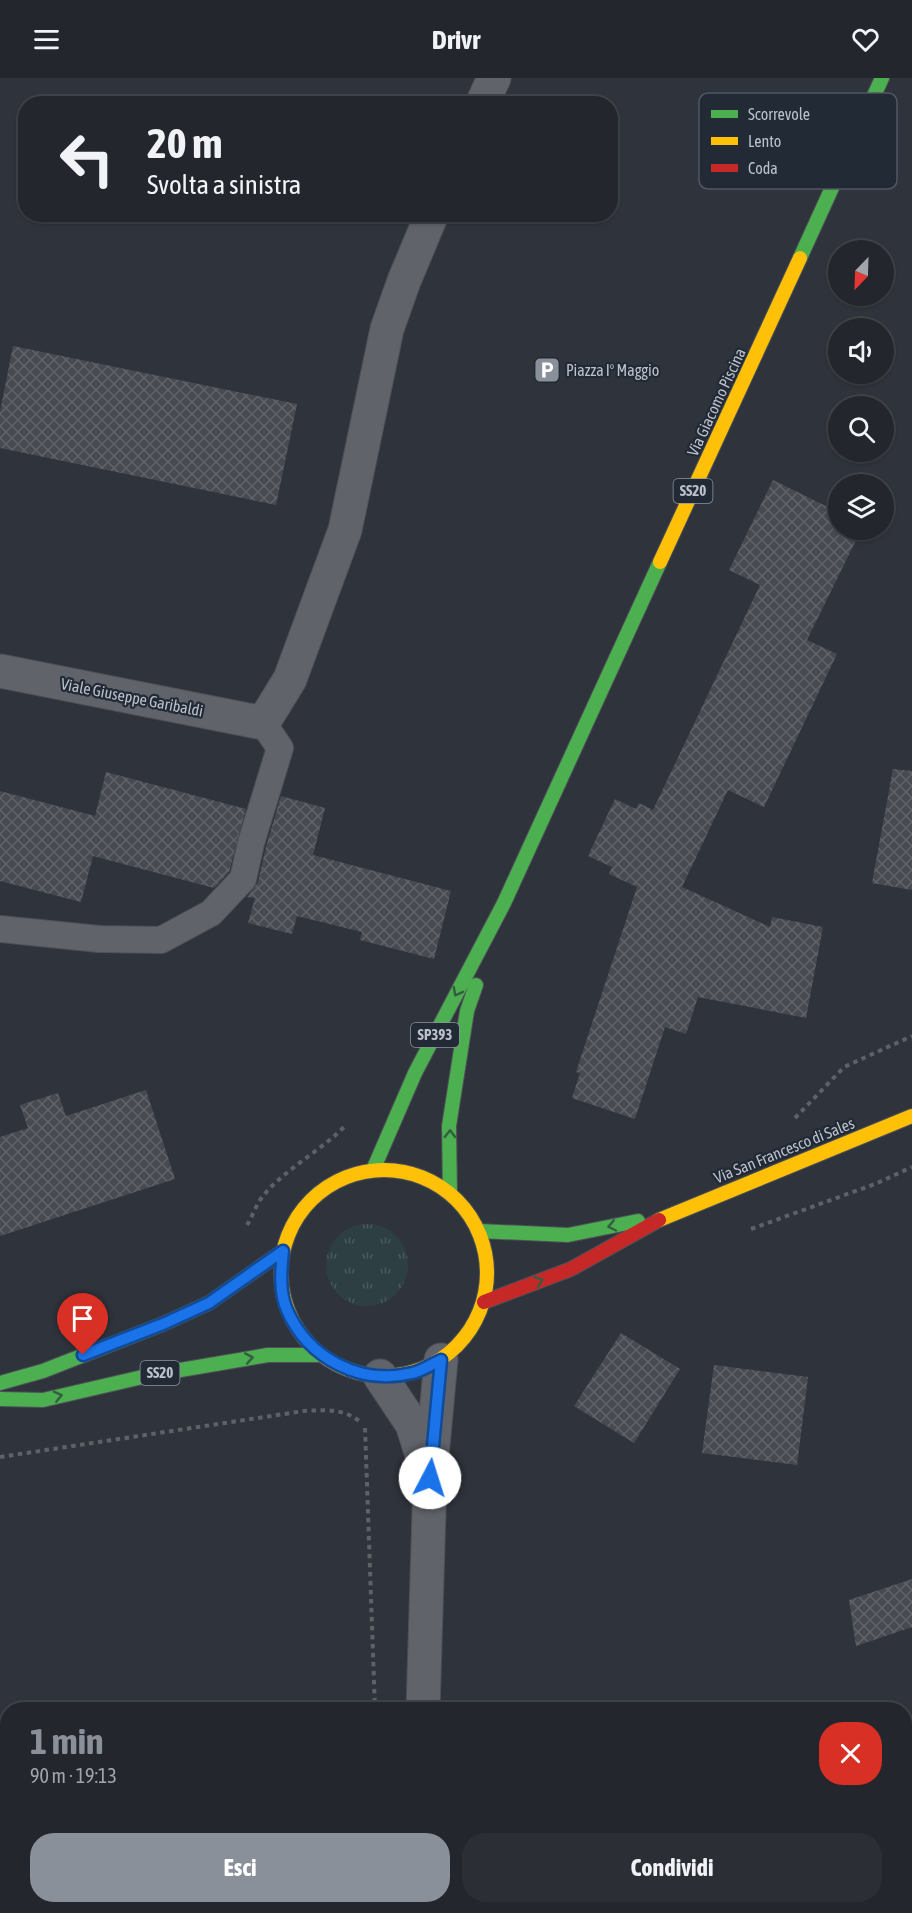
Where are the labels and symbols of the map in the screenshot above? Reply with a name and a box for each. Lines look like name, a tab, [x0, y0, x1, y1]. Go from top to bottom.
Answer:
legend	[699, 93, 897, 189]
text: Scorrevole	[748, 105, 810, 123]
text: Lento	[748, 132, 781, 150]
text: Coda	[748, 159, 778, 177]
north arrow	[828, 240, 894, 306]
street label: Via Giacomo Piscina	[683, 345, 749, 459]
parking icon: Piazza I° Maggio	[532, 355, 562, 385]
place label: Piazza I° Maggio	[566, 361, 659, 380]
road number: SS20	[674, 479, 712, 503]
street label: Viale Giuseppe Garibaldi	[59, 674, 205, 721]
one-way arrow	[453, 986, 464, 997]
road number: SP393	[411, 1023, 459, 1047]
street label: Via San Francesco di Sales	[711, 1113, 857, 1186]
one-way arrow	[443, 1130, 456, 1139]
one-way arrow	[607, 1219, 617, 1232]
one-way arrow	[533, 1276, 544, 1289]
pin	[57, 1293, 108, 1355]
one-way arrow	[244, 1352, 254, 1365]
road number: SS20	[140, 1361, 180, 1385]
one-way arrow	[53, 1391, 63, 1404]
position arrow	[398, 1446, 462, 1510]

